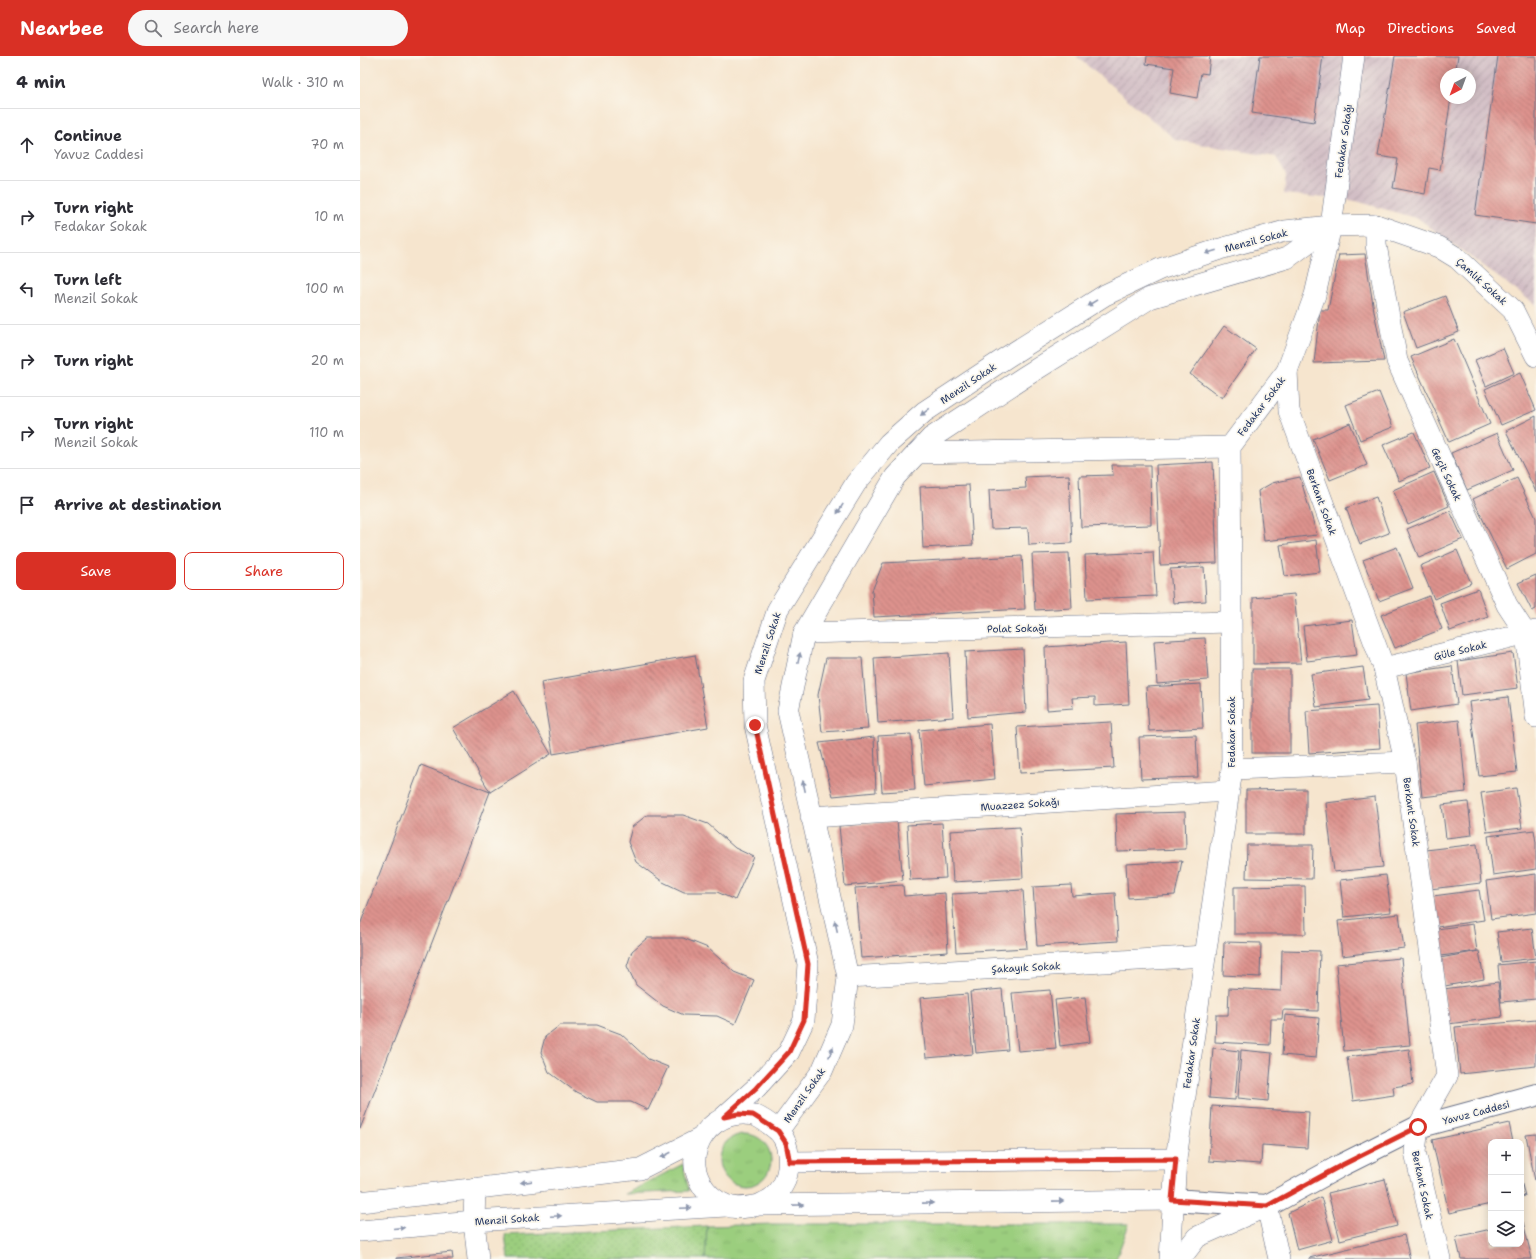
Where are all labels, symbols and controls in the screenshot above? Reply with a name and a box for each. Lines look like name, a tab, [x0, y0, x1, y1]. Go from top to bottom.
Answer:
search box	[128, 10, 408, 46]
text: Nearbee	[20, 16, 104, 41]
icon: search	[142, 17, 164, 39]
text: Search here	[174, 18, 259, 38]
text: Map	[1336, 19, 1366, 37]
text: Directions	[1388, 19, 1454, 37]
text: Saved	[1476, 19, 1516, 37]
north arrow	[1440, 68, 1476, 104]
text: 4 min	[16, 71, 66, 93]
text: Walk · 310 m	[262, 74, 344, 91]
street label: Fedakar Sokağı	[1332, 103, 1355, 179]
text: Continue	[54, 126, 122, 146]
icon: ahead	[16, 134, 38, 156]
text: 70 m	[310, 136, 344, 153]
text: Yavuz Caddesi	[54, 146, 144, 163]
text: Turn right	[54, 198, 134, 218]
icon: right	[16, 206, 38, 228]
text: 10 m	[314, 208, 344, 225]
text: Fedakar Sokak	[54, 218, 147, 235]
street label: Menzil Sokak	[1223, 226, 1289, 255]
one-way arrow	[1205, 249, 1217, 255]
street label: Çamlık Sokak	[1453, 255, 1510, 308]
text: Turn left	[54, 270, 122, 290]
icon: left	[16, 278, 38, 300]
text: 100 m	[305, 280, 344, 297]
text: Menzil Sokak	[54, 290, 138, 307]
one-way arrow	[1087, 299, 1097, 307]
icon: right	[16, 350, 38, 372]
text: Turn right	[54, 351, 134, 371]
text: 20 m	[311, 352, 344, 369]
street label: Menzil Sokak	[938, 360, 999, 407]
street label: Fedakar Sokak	[1235, 374, 1288, 439]
one-way arrow	[919, 408, 930, 416]
text: Turn right	[54, 414, 134, 434]
icon: right	[16, 422, 38, 444]
text: 110 m	[309, 424, 344, 441]
text: Menzil Sokak	[54, 434, 138, 451]
street label: Geçit Sokak	[1429, 446, 1465, 503]
street label: Berkant Sokak	[1303, 467, 1340, 537]
icon: arrive	[16, 494, 38, 516]
text: Arrive at destination	[54, 495, 222, 515]
one-way arrow	[836, 503, 843, 515]
button: Save	[16, 552, 176, 590]
button: Share	[184, 552, 344, 590]
street label: Menzil Sokak	[751, 610, 784, 676]
street label: Polat Sokağı	[987, 621, 1047, 636]
street label: Güle Sokak	[1432, 638, 1488, 663]
one-way arrow	[797, 652, 803, 665]
street label: Fedakar Sokak	[1225, 696, 1238, 768]
route end	[746, 716, 764, 734]
street label: Berkant Sokak	[1400, 777, 1423, 848]
one-way arrow	[801, 779, 807, 792]
street label: Muazzez Sokağı	[980, 795, 1060, 814]
one-way arrow	[833, 920, 839, 932]
street label: Şakayık Sokak	[991, 959, 1061, 976]
street label: Fedakar Sokak	[1180, 1016, 1203, 1089]
one-way arrow	[827, 1046, 834, 1058]
street label: Menzil Sokak	[780, 1065, 828, 1126]
street label: Yavuz Caddesi	[1441, 1097, 1511, 1128]
route start	[1409, 1118, 1427, 1136]
map controls	[1488, 1139, 1524, 1247]
button: +	[1488, 1139, 1524, 1175]
street label: Berkant Sokak	[1409, 1150, 1436, 1221]
one-way arrow	[660, 1152, 672, 1159]
button: −	[1488, 1175, 1524, 1211]
one-way arrow	[520, 1179, 532, 1185]
one-way arrow	[1052, 1198, 1065, 1204]
one-way arrow	[922, 1200, 935, 1206]
one-way arrow	[792, 1201, 804, 1208]
one-way arrow	[680, 1205, 693, 1211]
street label: Menzil Sokak	[474, 1211, 540, 1228]
button: layers	[1488, 1211, 1524, 1247]
one-way arrow	[550, 1212, 562, 1219]
one-way arrow	[393, 1224, 405, 1231]

